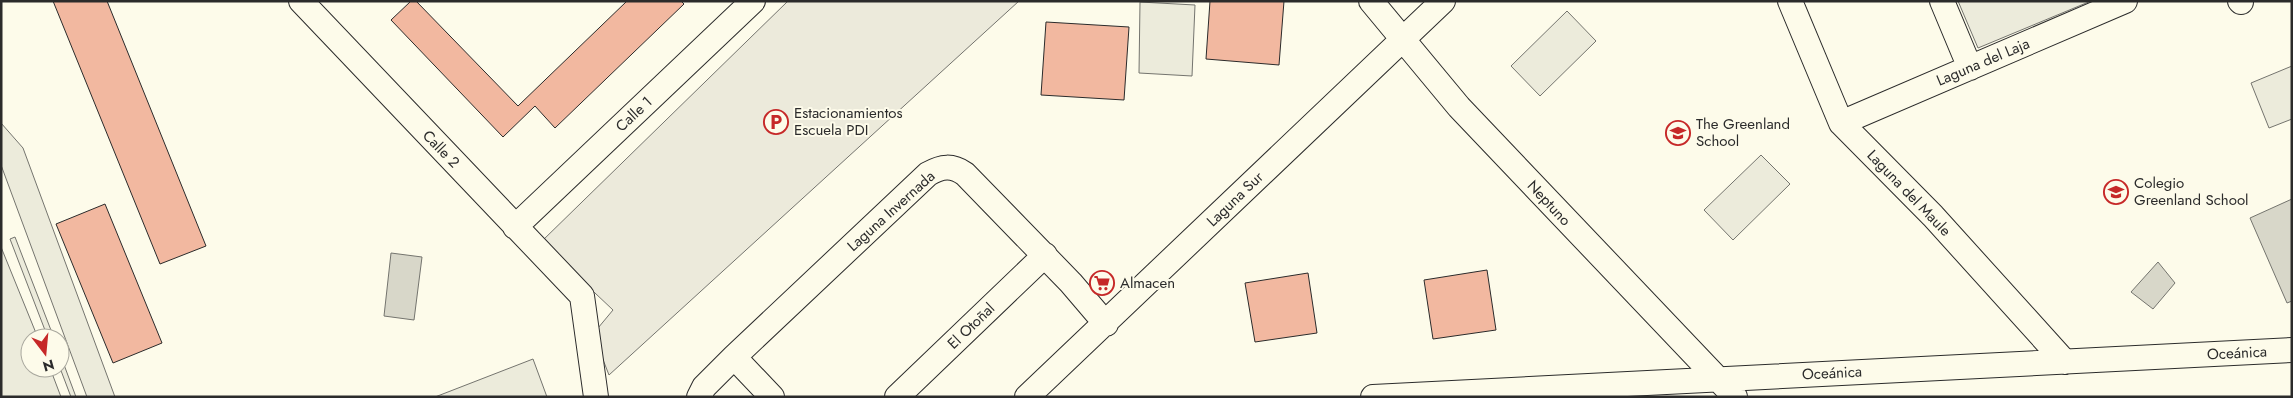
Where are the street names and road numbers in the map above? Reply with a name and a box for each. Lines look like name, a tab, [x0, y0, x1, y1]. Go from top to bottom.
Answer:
street label: Laguna del Laja	[1933, 33, 2033, 91]
street label: Calle 1	[611, 91, 657, 137]
street label: Calle 2	[417, 125, 465, 173]
street label: Laguna del Maule	[1862, 145, 1956, 241]
street label: Laguna Invernada	[842, 166, 940, 256]
street label: Laguna Sur	[1202, 166, 1269, 232]
street label: Neptuno	[1522, 175, 1576, 231]
street label: El Otoñal	[942, 298, 1000, 354]
street label: Oceánica	[2206, 340, 2268, 366]
street label: Oceánica	[1801, 360, 1863, 386]

